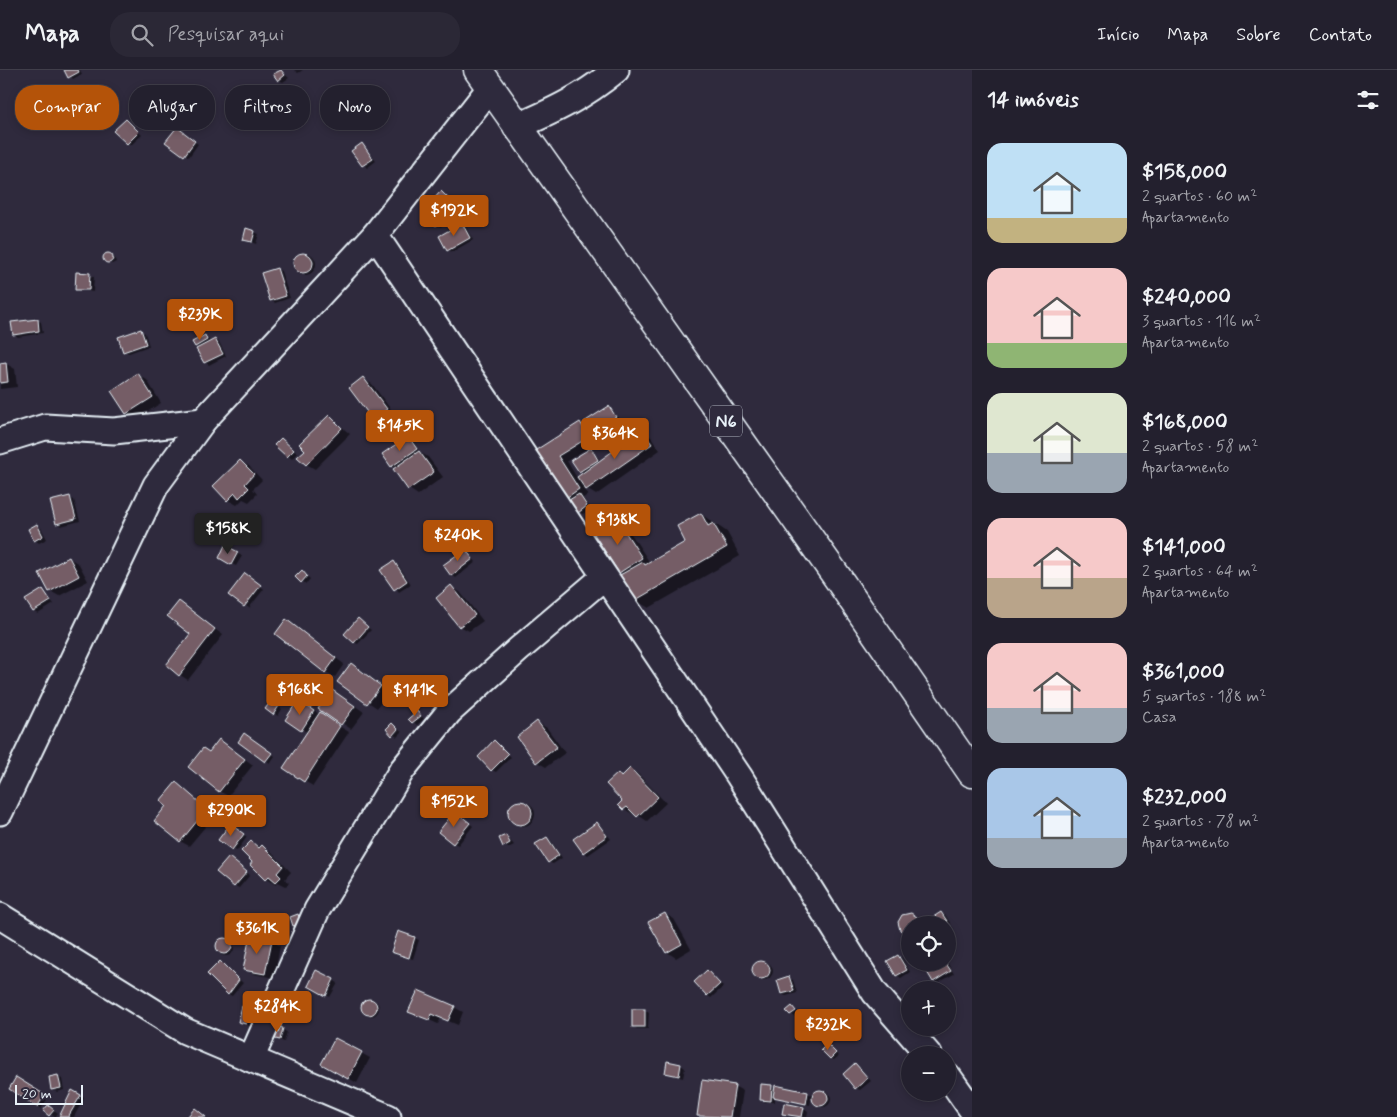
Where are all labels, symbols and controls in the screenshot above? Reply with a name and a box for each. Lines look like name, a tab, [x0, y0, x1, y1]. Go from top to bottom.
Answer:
search box	[110, 12, 460, 57]
text: Mapa	[25, 19, 80, 50]
icon: search	[128, 21, 156, 49]
text: Pesquisar aqui	[168, 22, 284, 47]
text: Início	[1097, 23, 1139, 47]
text: Mapa	[1167, 23, 1208, 47]
text: Sobre	[1236, 23, 1281, 47]
text: Contato	[1309, 23, 1372, 47]
chip: Comprar	[15, 85, 119, 130]
chip: Alugar	[129, 85, 215, 130]
chip: Filtros	[225, 85, 310, 130]
chip: Novo	[320, 85, 390, 130]
text: 14 imóveis	[987, 86, 1079, 114]
icon: filters	[1354, 86, 1382, 114]
text: $158,000	[1142, 158, 1227, 186]
icon: home	[1027, 163, 1087, 223]
text: 2 quartos · 60 m²	[1142, 186, 1257, 207]
pin: $192K	[419, 194, 489, 237]
text: $192K	[431, 200, 477, 221]
text: Apartamento	[1142, 207, 1229, 228]
text: $240,000	[1142, 283, 1231, 311]
icon: home	[1027, 288, 1087, 348]
pin: $239K	[165, 298, 235, 341]
text: $239K	[178, 304, 222, 325]
text: 3 quartos · 116 m²	[1142, 311, 1261, 332]
text: Apartamento	[1142, 332, 1229, 353]
road number: N6	[710, 406, 742, 436]
text: $168,000	[1142, 408, 1228, 436]
pin: $145K	[365, 410, 435, 452]
icon: home	[1027, 413, 1087, 473]
text: $145K	[377, 415, 423, 436]
pin: $364K	[580, 418, 650, 460]
text: $364K	[592, 423, 638, 444]
text: 2 quartos · 58 m²	[1142, 436, 1258, 457]
text: Apartamento	[1142, 457, 1229, 478]
pin: $138K	[583, 504, 653, 546]
text: $138K	[596, 509, 640, 530]
pin: $158K	[193, 512, 263, 555]
text: $158K	[205, 518, 251, 539]
pin: $240K	[423, 520, 493, 562]
text: $240K	[434, 525, 482, 546]
text: $141,000	[1142, 533, 1226, 561]
icon: home	[1027, 538, 1087, 598]
text: 2 quartos · 64 m²	[1142, 561, 1258, 582]
text: Apartamento	[1142, 582, 1229, 603]
text: $361,000	[1142, 658, 1225, 686]
icon: home	[1027, 663, 1087, 723]
pin: $168K	[265, 674, 335, 716]
pin: $141K	[380, 674, 450, 717]
text: $168K	[277, 679, 323, 700]
text: $141K	[393, 680, 437, 701]
text: 5 quartos · 188 m²	[1142, 686, 1266, 707]
text: Casa	[1142, 707, 1177, 728]
text: $232,000	[1142, 783, 1227, 811]
pin: $152K	[419, 786, 489, 828]
icon: home	[1027, 788, 1087, 848]
text: $152K	[431, 791, 477, 812]
pin: $290K	[196, 794, 266, 837]
text: $290K	[207, 800, 255, 821]
text: 2 quartos · 78 m²	[1142, 811, 1258, 832]
text: Apartamento	[1142, 832, 1229, 853]
pin: $361K	[222, 912, 292, 955]
map controls	[901, 916, 956, 1101]
button: locate	[901, 916, 956, 971]
text: $361K	[235, 918, 279, 939]
button: +	[901, 981, 956, 1036]
pin: $284K	[242, 990, 312, 1033]
text: $284K	[254, 996, 300, 1017]
pin: $232K	[793, 1008, 863, 1051]
text: $232K	[806, 1014, 850, 1035]
button: −	[901, 1046, 956, 1101]
scale bar	[15, 1082, 82, 1105]
text: 20 m	[22, 1085, 52, 1103]

